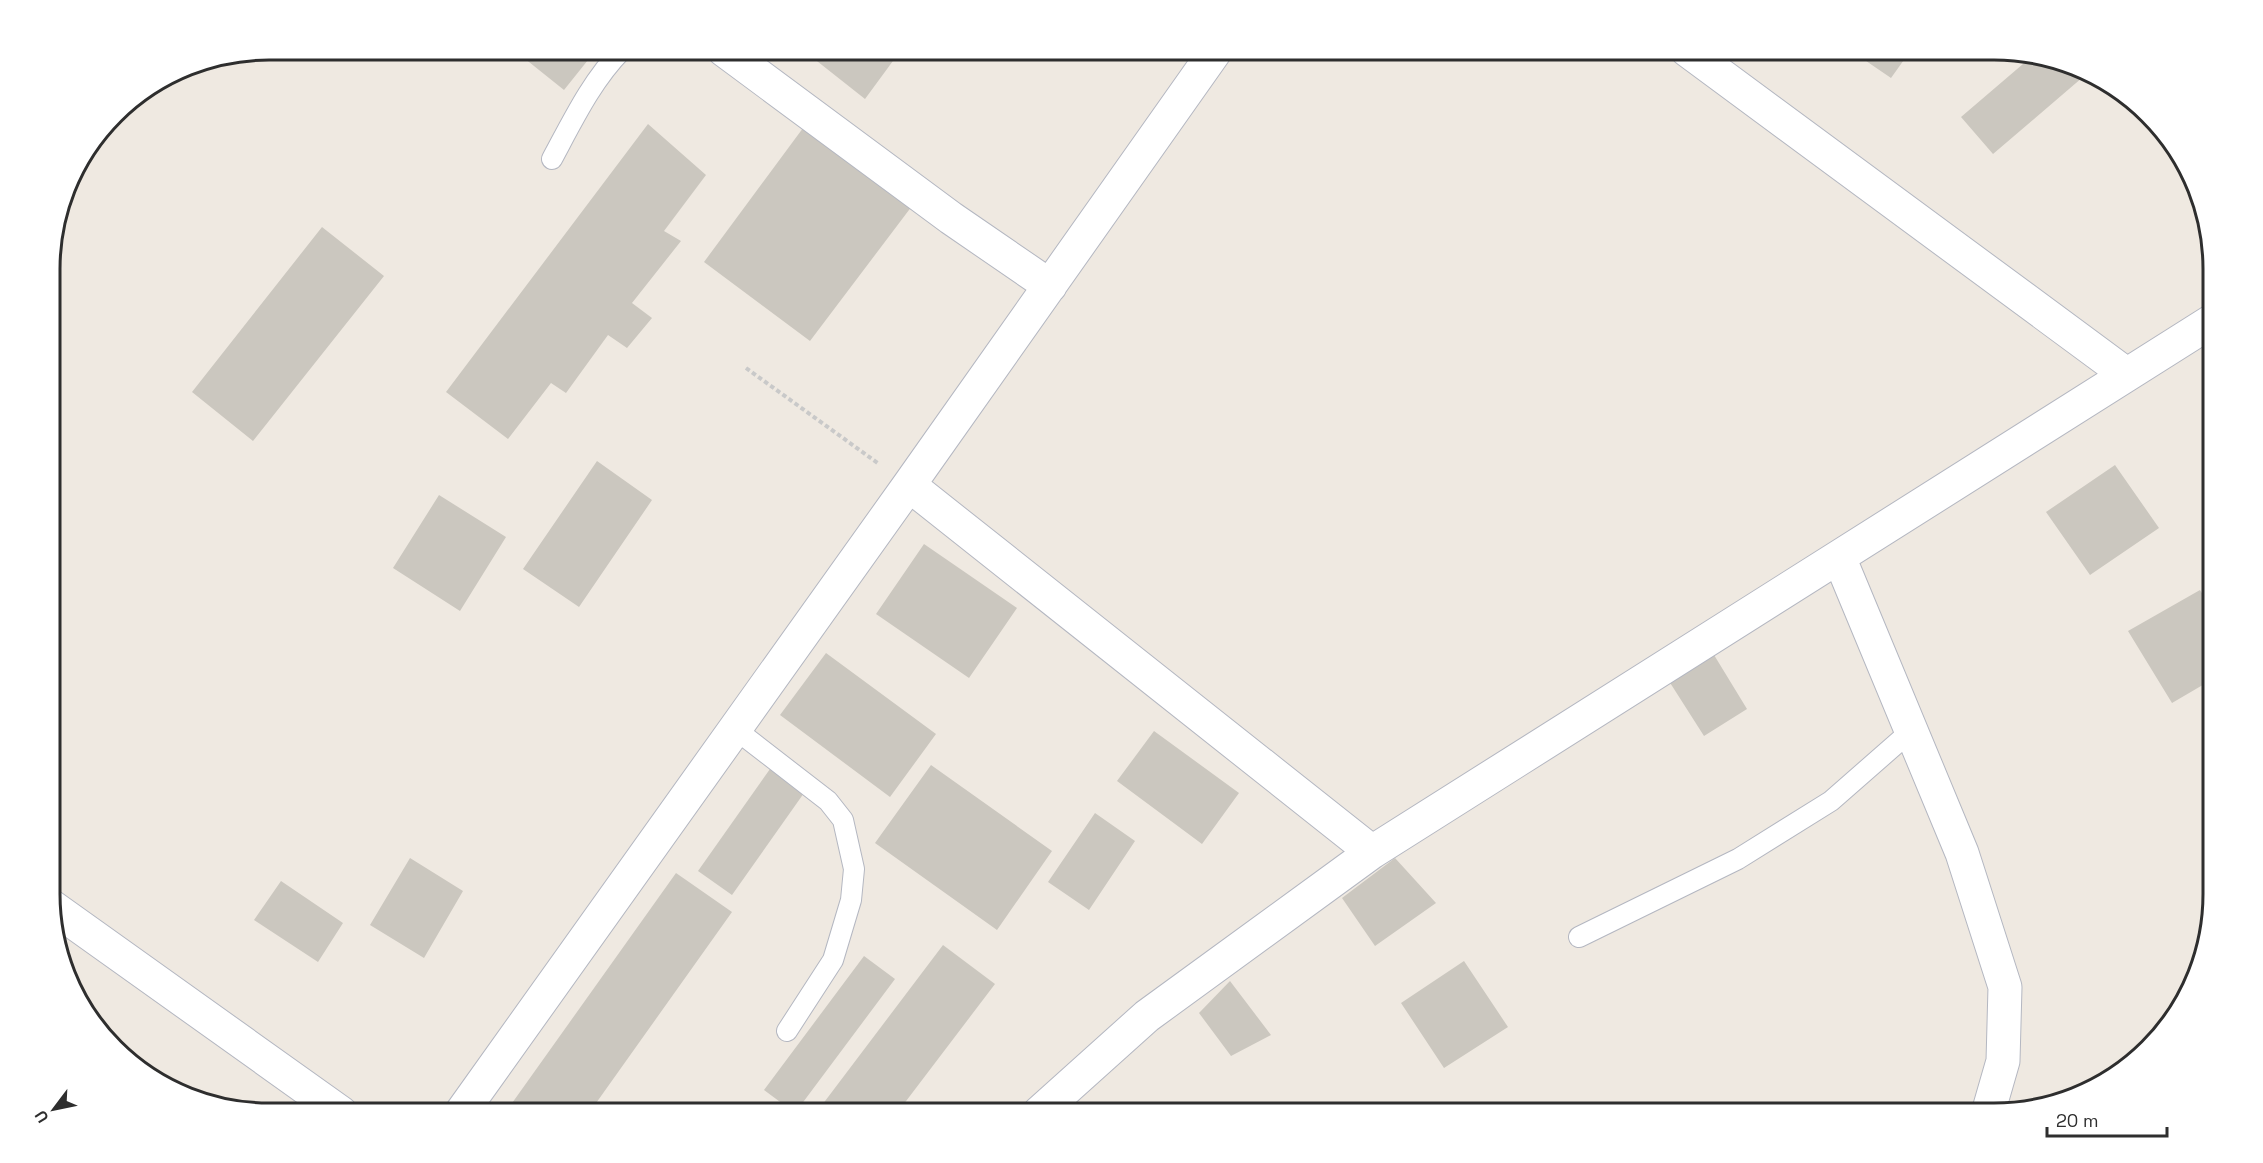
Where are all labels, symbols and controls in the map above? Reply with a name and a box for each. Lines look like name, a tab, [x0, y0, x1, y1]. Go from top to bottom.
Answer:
north arrow	[24, 1079, 84, 1139]
scale bar	[2047, 1100, 2167, 1138]
text: U	[30, 1107, 53, 1127]
text: 20 m	[2056, 1109, 2099, 1132]

